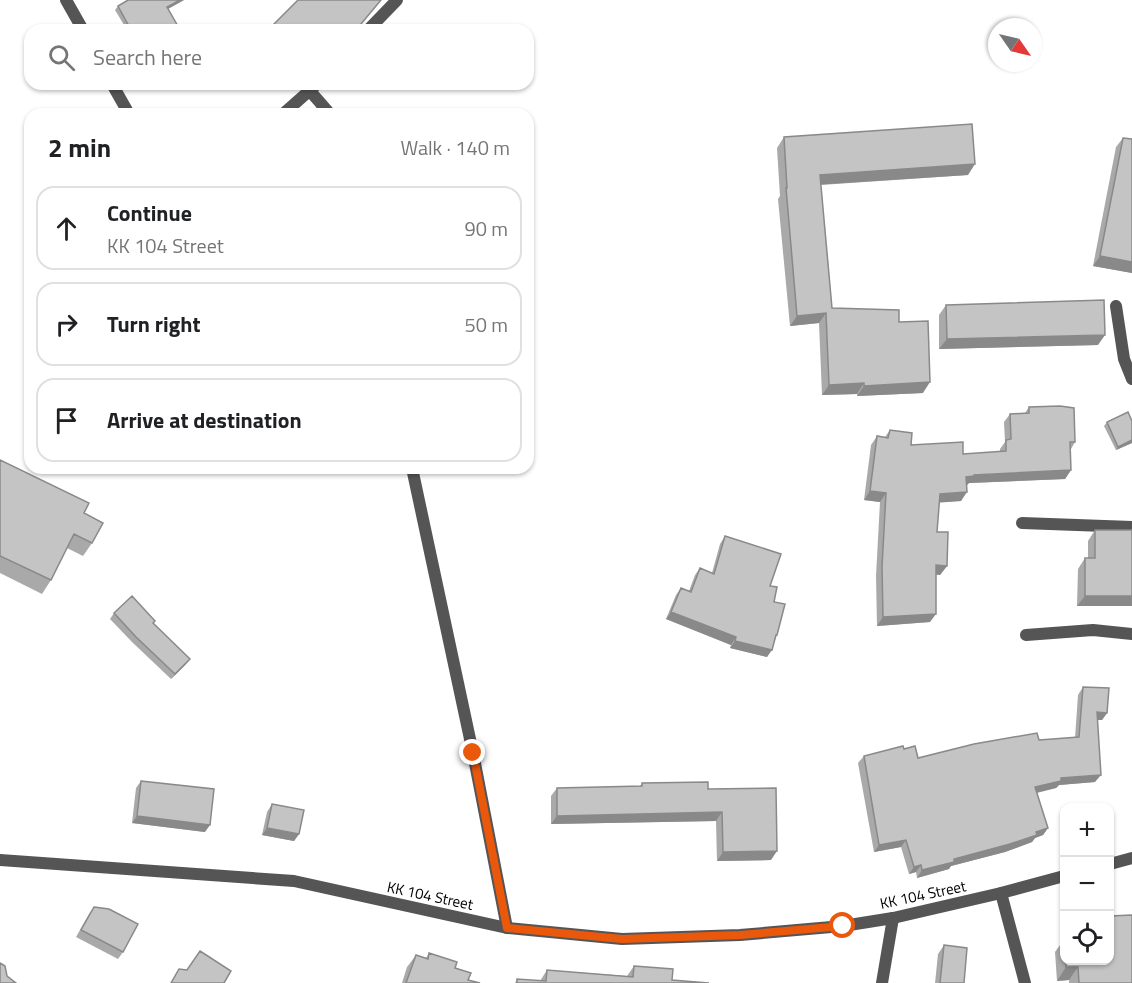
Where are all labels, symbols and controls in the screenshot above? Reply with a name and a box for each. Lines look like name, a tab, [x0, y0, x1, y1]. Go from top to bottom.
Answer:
north arrow	[988, 18, 1042, 72]
search box	[24, 24, 534, 90]
text: Search here	[93, 40, 202, 74]
icon: search	[45, 41, 78, 74]
text: 2 min	[48, 128, 111, 167]
text: Walk · 140 m	[401, 132, 510, 163]
text: Continue	[107, 196, 192, 230]
icon: ahead	[50, 212, 83, 245]
text: 90 m	[464, 213, 508, 244]
text: KK 104 Street	[107, 230, 224, 261]
text: Turn right	[107, 307, 201, 341]
icon: right	[50, 308, 83, 341]
text: 50 m	[464, 309, 508, 340]
text: Arrive at destination	[107, 403, 302, 437]
icon: arrive	[50, 404, 83, 437]
route end	[459, 739, 485, 765]
map controls	[1060, 803, 1114, 965]
button: +	[1060, 803, 1114, 857]
button: −	[1060, 857, 1114, 911]
street label: KK 104 Street	[878, 874, 969, 915]
street label: KK 104 Street	[385, 875, 476, 916]
button: locate	[1060, 911, 1114, 965]
route start	[829, 912, 855, 938]

